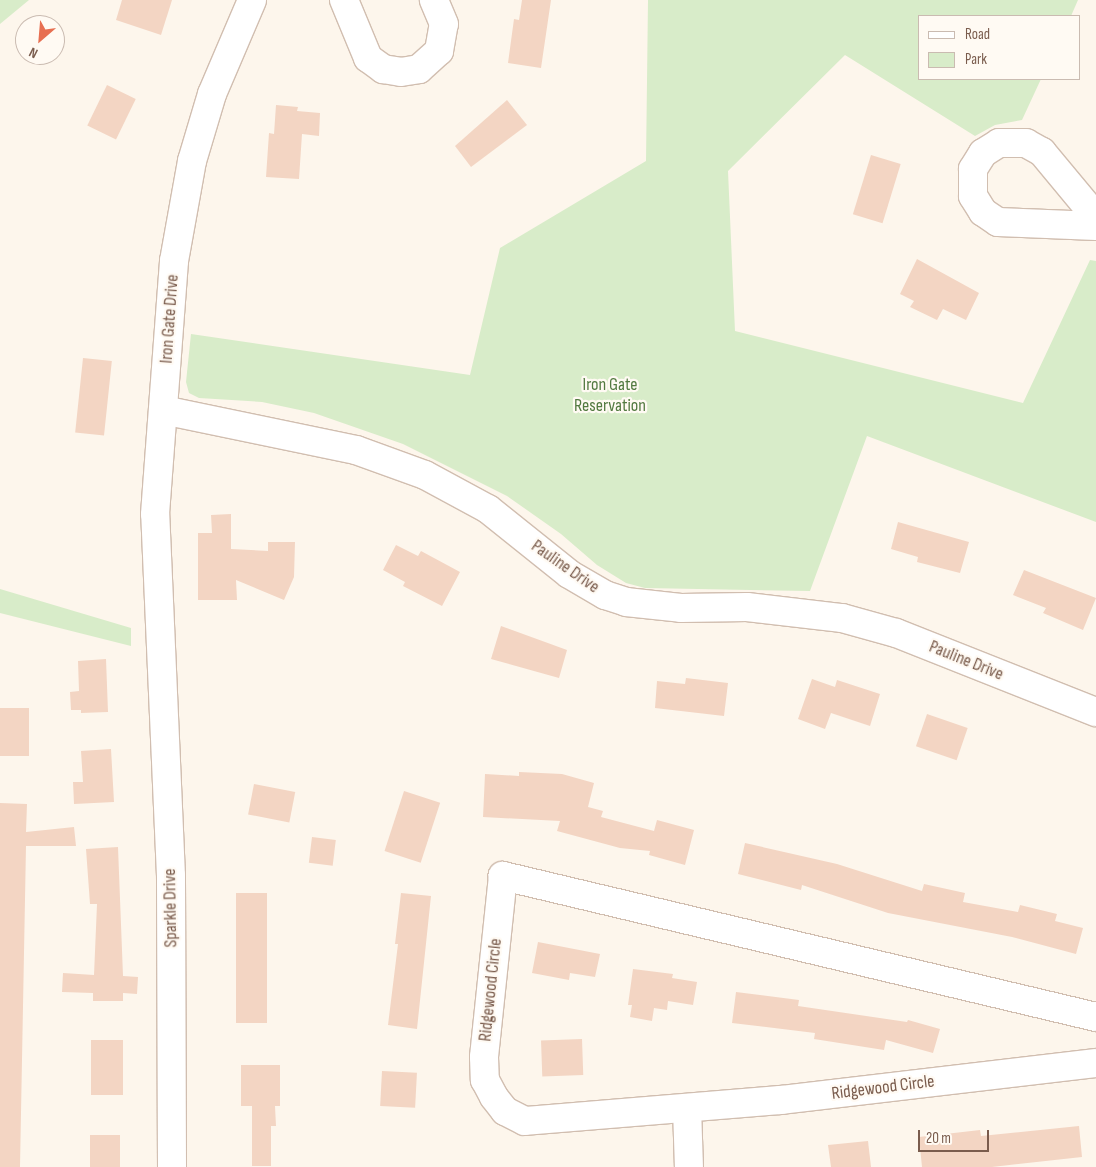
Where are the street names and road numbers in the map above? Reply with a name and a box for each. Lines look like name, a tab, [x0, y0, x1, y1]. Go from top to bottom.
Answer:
street label: Iron Gate Drive	[156, 274, 184, 364]
street label: Pauline Drive	[527, 536, 603, 598]
street label: Pauline Drive	[926, 636, 1006, 686]
street label: Sparkle Drive	[160, 868, 182, 948]
street label: Ridgewood Circle	[475, 937, 507, 1043]
street label: Ridgewood Circle	[830, 1071, 936, 1105]

